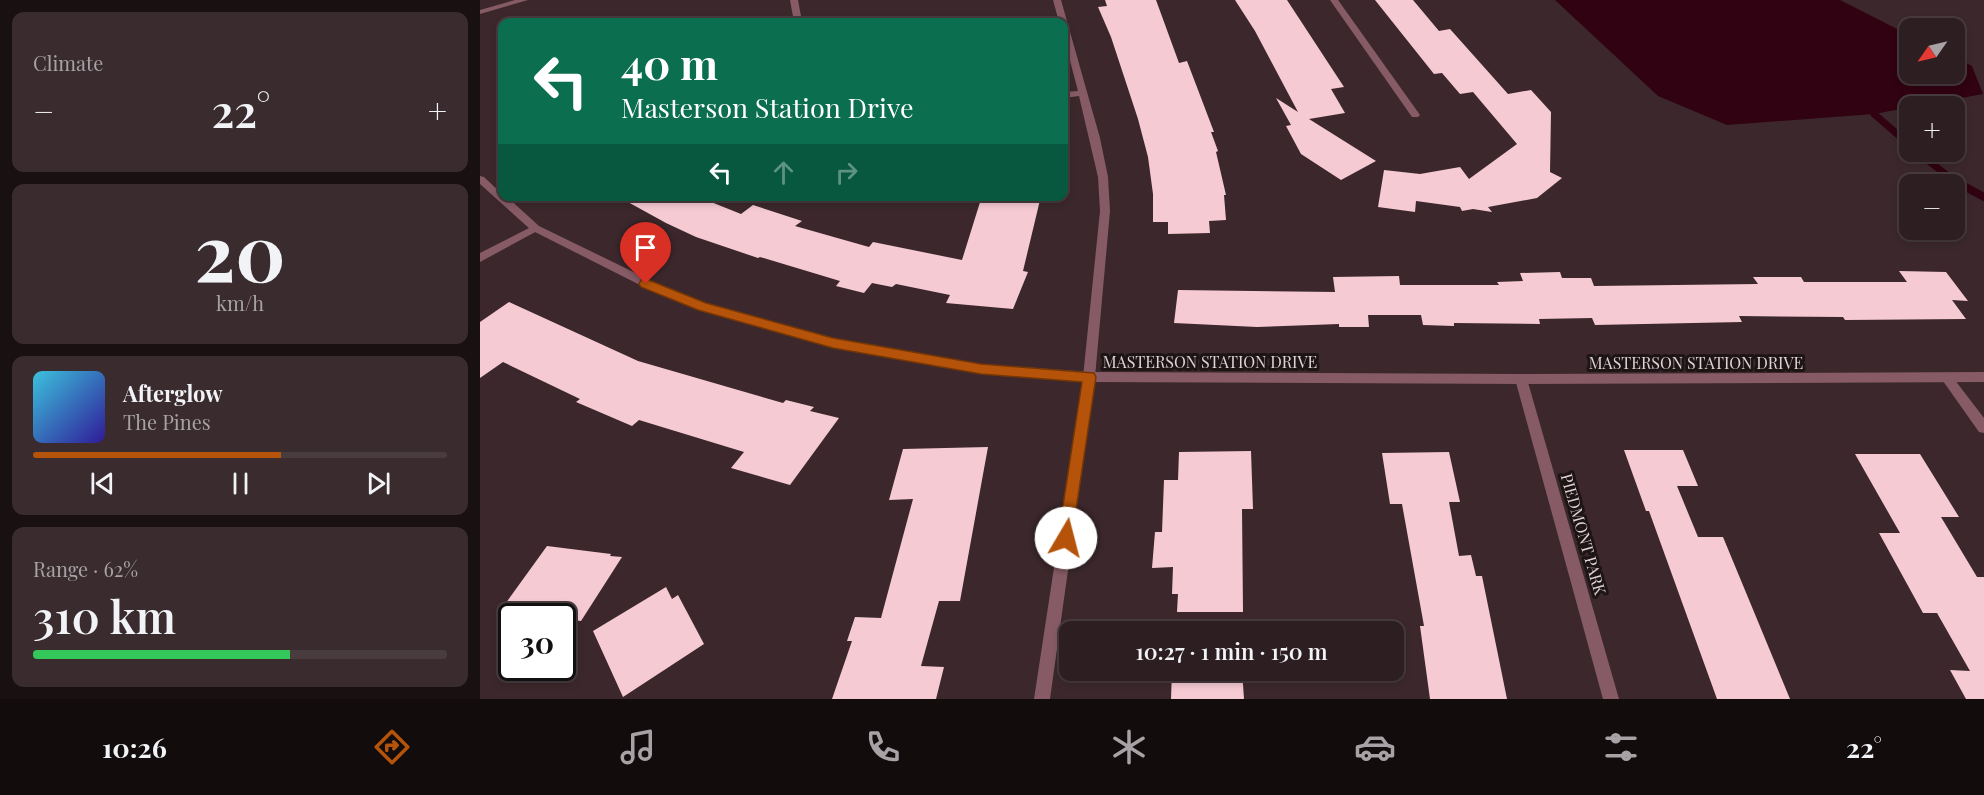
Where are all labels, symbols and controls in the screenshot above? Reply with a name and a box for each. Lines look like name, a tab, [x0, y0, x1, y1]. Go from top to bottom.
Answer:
north arrow	[1899, 18, 1965, 84]
map controls	[1899, 18, 1965, 240]
text: 40 m	[621, 35, 718, 91]
icon: left	[522, 42, 600, 120]
text: Climate	[33, 49, 103, 76]
text: 22°	[211, 79, 271, 139]
text: −	[33, 88, 54, 132]
text: +	[428, 88, 447, 132]
text: Masterson Station Drive	[621, 89, 914, 125]
button: +	[1899, 96, 1965, 162]
icon: left	[704, 156, 737, 189]
icon: ahead	[767, 156, 800, 189]
icon: right	[830, 156, 863, 189]
button: −	[1899, 174, 1965, 240]
text: 20	[194, 198, 286, 302]
pin	[620, 222, 671, 284]
icon: arrive	[629, 231, 662, 264]
text: km/h	[216, 289, 264, 316]
street label: MASTERSON STATION DRIVE	[1103, 351, 1317, 372]
street label: MASTERSON STATION DRIVE	[1589, 352, 1803, 373]
text: Afterglow	[123, 378, 223, 408]
text: The Pines	[123, 408, 211, 435]
icon: previous	[86, 467, 119, 500]
icon: pause	[224, 467, 257, 500]
icon: next	[362, 467, 395, 500]
street label: PIEDMONT PARK	[1557, 471, 1612, 598]
position arrow	[1034, 506, 1098, 570]
text: Range · 62%	[33, 555, 138, 582]
text: 310 km	[33, 585, 176, 645]
speed limit sign: 30	[498, 603, 576, 681]
text: 10:27 · 1 min · 150 m	[1135, 636, 1328, 666]
icon: directions	[371, 726, 413, 768]
icon: music	[617, 726, 659, 768]
icon: phone	[862, 726, 904, 768]
icon: climate	[1108, 726, 1150, 768]
icon: car	[1354, 726, 1396, 768]
icon: filters	[1600, 726, 1642, 768]
text: 10:26	[102, 729, 167, 765]
text: 22°	[1846, 729, 1882, 765]

